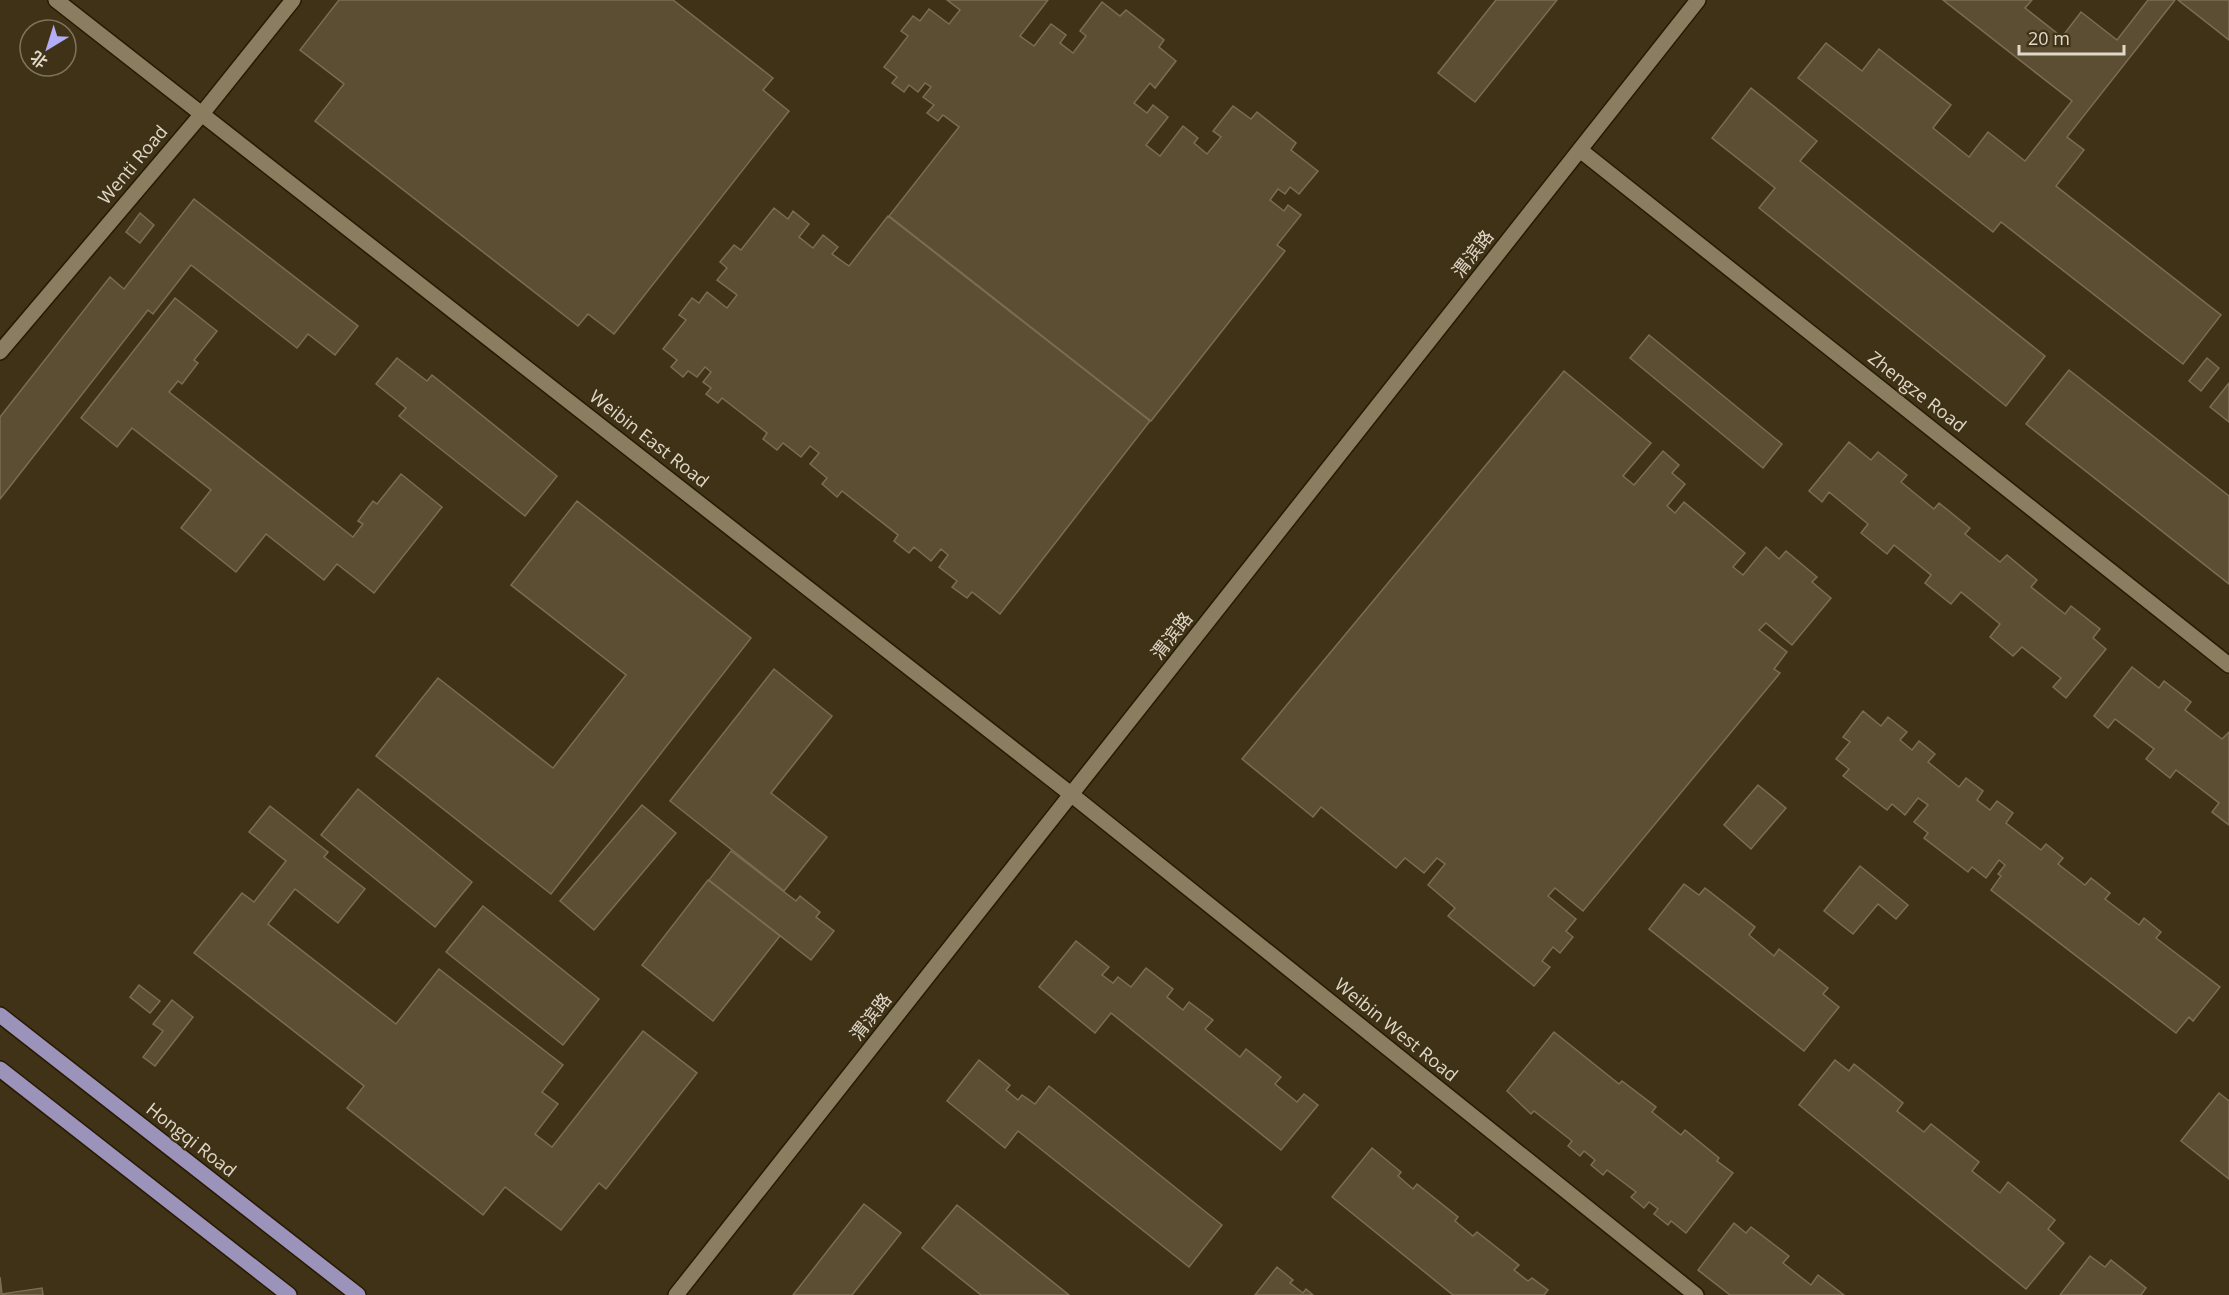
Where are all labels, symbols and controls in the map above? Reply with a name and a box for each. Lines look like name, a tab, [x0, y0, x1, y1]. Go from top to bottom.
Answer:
north arrow	[18, 18, 78, 78]
scale bar	[2019, 18, 2124, 56]
text: 20 m	[2028, 26, 2070, 50]
text: 北	[26, 46, 52, 73]
street label: Wenti Road	[92, 120, 172, 209]
street label: 渭滨路	[1446, 225, 1498, 282]
street label: Zhengze Road	[1864, 345, 1972, 437]
street label: Weibin East Road	[585, 384, 714, 492]
street label: 渭滨路	[1145, 607, 1197, 664]
street label: Weibin West Road	[1330, 972, 1463, 1086]
street label: 渭滨路	[844, 988, 896, 1045]
street label: Hongqi Road	[142, 1096, 242, 1182]

